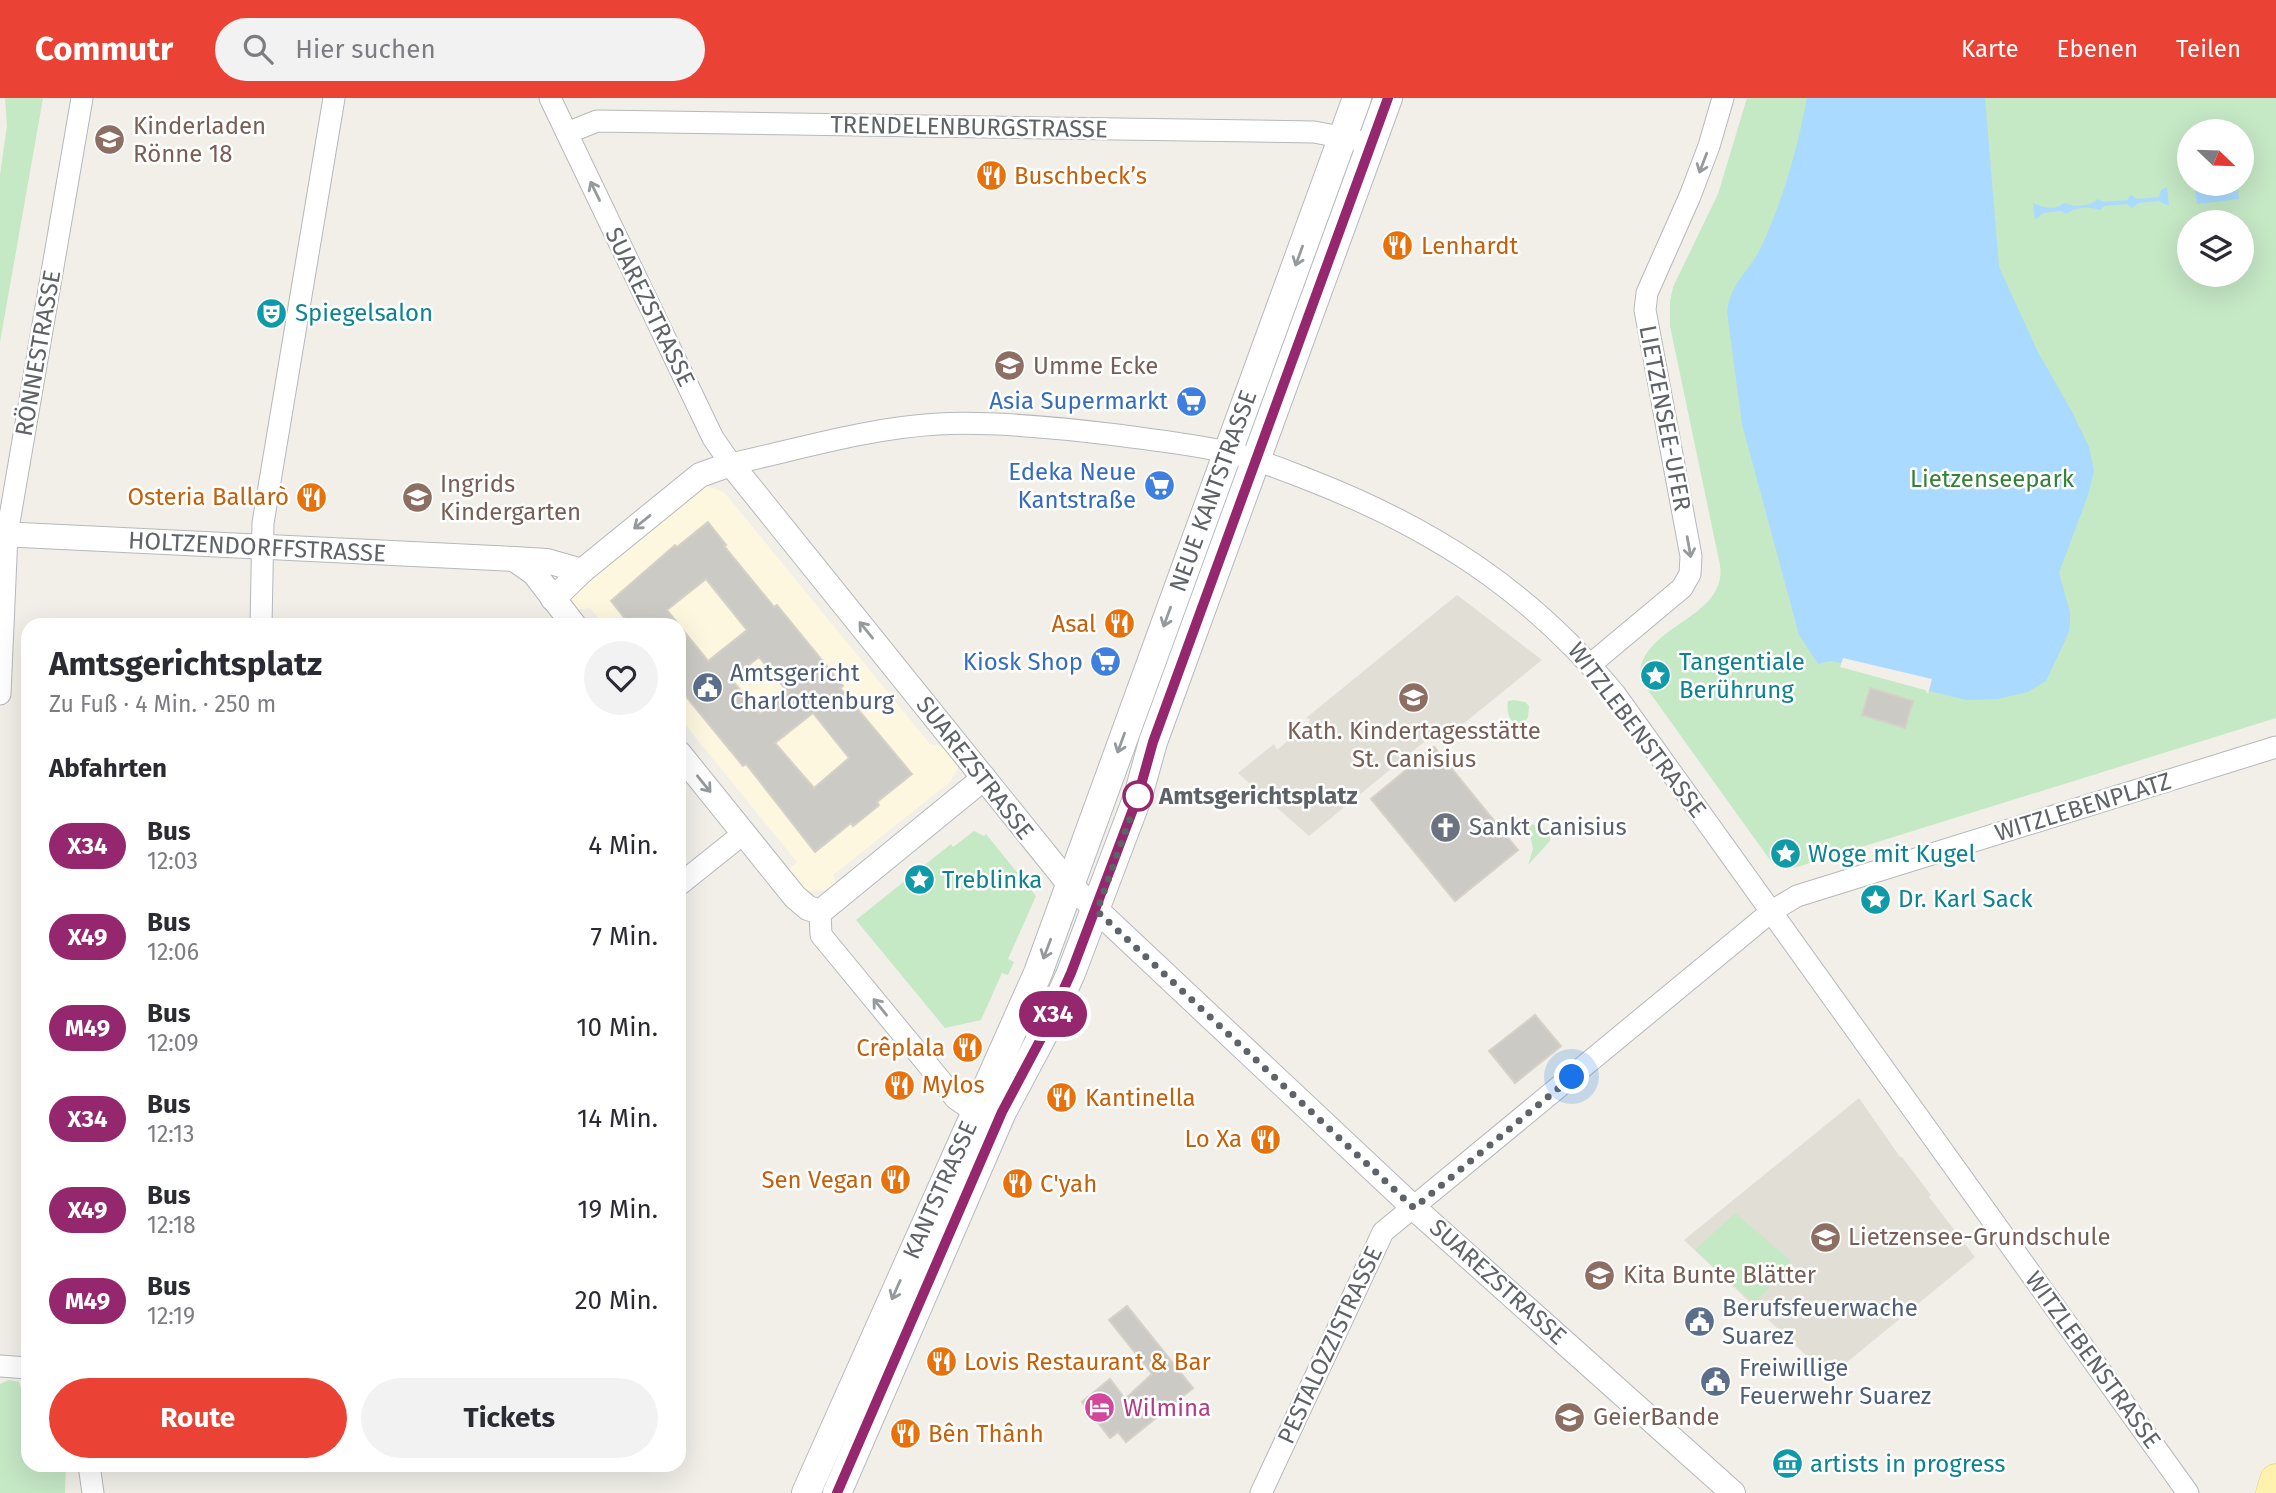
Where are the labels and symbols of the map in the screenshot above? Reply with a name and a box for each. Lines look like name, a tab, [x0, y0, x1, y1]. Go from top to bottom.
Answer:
street label: TRENDELENBURGSTRASSE	[830, 111, 1108, 143]
place label: Kinderladen Rönne 18	[133, 112, 266, 168]
north arrow	[2177, 119, 2254, 196]
school or university icon: Kinderladen Rönne 18	[93, 123, 127, 157]
one-way arrow	[1695, 152, 1708, 174]
restaurant icon: Buschbeck’s	[974, 159, 1008, 193]
place label: Buschbeck’s	[1014, 162, 1147, 190]
one-way arrow	[587, 181, 601, 202]
street label: SUAREZSTRASSE	[599, 223, 701, 391]
restaurant icon: Lenhardt	[1381, 229, 1415, 263]
place label: Lenhardt	[1421, 232, 1519, 260]
one-way arrow	[1292, 245, 1304, 267]
street label: RÖNNESTRASSE	[10, 268, 66, 438]
theatre icon: Spiegelsalon	[255, 296, 289, 330]
place label: Spiegelsalon	[295, 299, 433, 327]
street label: LIETZENSEE-UFER	[1633, 323, 1697, 513]
school or university icon: Umme Ecke	[993, 349, 1027, 383]
place label: Umme Ecke	[1033, 352, 1158, 380]
supermarket icon: Asia Supermarkt	[1174, 384, 1208, 418]
street label: NEUE KANTSTRASSE	[1164, 386, 1262, 596]
place label: Asia Supermarkt	[989, 387, 1168, 415]
place label: Edeka Neue Kantstraße	[1008, 458, 1136, 514]
park label: Lietzenseepark	[1910, 465, 2075, 493]
supermarket icon: Edeka Neue Kantstraße	[1142, 469, 1176, 503]
place label: Ingrids Kindergarten	[440, 470, 581, 526]
restaurant icon: Osteria Ballarò	[295, 480, 329, 514]
school or university icon: Ingrids Kindergarten	[400, 481, 434, 515]
place label: Osteria Ballarò	[127, 483, 289, 511]
one-way arrow	[634, 514, 652, 529]
street label: HOLTZENDORFFSTRASSE	[127, 526, 387, 568]
one-way arrow	[1683, 535, 1696, 557]
one-way arrow	[1159, 605, 1172, 627]
restaurant icon: Asal	[1102, 607, 1136, 641]
place label: Asal	[1051, 610, 1096, 638]
one-way arrow	[858, 622, 873, 640]
street label: WITZLEBENSTRASSE	[1562, 637, 1712, 823]
supermarket icon: Kiosk Shop	[1089, 645, 1123, 679]
place label: Kiosk Shop	[963, 648, 1083, 676]
place label: Tangentiale Berührung	[1679, 648, 1805, 704]
place label: Amtsgericht Charlottenburg	[730, 659, 895, 715]
place icon: Tangentiale Berührung	[1639, 659, 1673, 693]
public building icon: Amtsgericht Charlottenburg	[690, 670, 724, 704]
school or university icon: Kath. Kindertagesstätte St. Canisius	[1397, 680, 1431, 714]
street label: SUAREZSTRASSE	[910, 691, 1040, 845]
place label: Kath. Kindertagesstätte St. Canisius	[1287, 717, 1541, 773]
one-way arrow	[1113, 731, 1126, 753]
street label: WITZLEBENPLATZ	[1991, 767, 2175, 847]
one-way arrow	[696, 775, 712, 793]
marker: Amtsgerichtsplatz	[1123, 781, 1153, 811]
place label: Amtsgerichtsplatz	[1158, 782, 1358, 810]
church icon: Sankt Canisius	[1429, 810, 1463, 844]
place label: Sankt Canisius	[1469, 813, 1627, 841]
place icon: Woge mit Kugel	[1768, 837, 1802, 871]
place label: Woge mit Kugel	[1808, 840, 1976, 868]
place icon: Treblinka	[902, 863, 936, 897]
place label: Treblinka	[942, 866, 1042, 894]
place icon: Dr. Karl Sack	[1858, 882, 1892, 916]
place label: Dr. Karl Sack	[1898, 885, 2033, 913]
one-way arrow	[1039, 938, 1052, 960]
line badge: X34	[1013, 991, 1093, 1037]
one-way arrow	[872, 998, 888, 1016]
restaurant icon: Crêplala	[951, 1031, 985, 1065]
place label: Crêplala	[856, 1034, 945, 1062]
your location	[1554, 1059, 1589, 1094]
restaurant icon: Mylos	[882, 1068, 916, 1102]
place label: Mylos	[922, 1071, 985, 1099]
restaurant icon: Kantinella	[1045, 1081, 1079, 1115]
place label: Kantinella	[1085, 1084, 1196, 1112]
street label: KANTSTRASSE	[897, 1117, 983, 1263]
restaurant icon: Lo Xa	[1248, 1122, 1282, 1156]
place label: Lo Xa	[1184, 1125, 1242, 1153]
restaurant icon: Sen Vegan	[879, 1163, 913, 1197]
place label: Sen Vegan	[761, 1166, 873, 1194]
restaurant icon: C'yah	[1000, 1167, 1034, 1201]
place label: C'yah	[1040, 1170, 1097, 1198]
street label: SUAREZSTRASSE	[1424, 1213, 1572, 1351]
school or university icon: Lietzensee-Grundschule	[1808, 1220, 1842, 1254]
place label: Lietzensee-Grundschule	[1848, 1223, 2110, 1251]
street label: PESTALOZZISTRASSE	[1272, 1242, 1388, 1448]
school or university icon: Kita Bunte Blätter	[1583, 1258, 1617, 1292]
place label: Kita Bunte Blätter	[1623, 1261, 1817, 1289]
street label: WITZLEBENSTRASSE	[2019, 1266, 2167, 1454]
one-way arrow	[889, 1278, 902, 1300]
place label: Berufsfeuerwache Suarez	[1722, 1294, 1918, 1350]
public building icon: Berufsfeuerwache Suarez	[1682, 1305, 1716, 1339]
restaurant icon: Lovis Restaurant & Bar	[924, 1345, 958, 1379]
place label: Lovis Restaurant & Bar	[964, 1348, 1211, 1376]
place label: Freiwillige Feuerwehr Suarez	[1739, 1354, 1931, 1410]
public building icon: Freiwillige Feuerwehr Suarez	[1699, 1365, 1733, 1399]
hotel icon: Wilmina	[1083, 1391, 1117, 1425]
place label: Wilmina	[1123, 1394, 1211, 1422]
school or university icon: GeierBande	[1553, 1400, 1587, 1434]
place label: GeierBande	[1593, 1403, 1719, 1431]
restaurant icon: Bên Thânh	[888, 1417, 922, 1451]
place label: Bên Thânh	[928, 1420, 1044, 1448]
museum icon: artists in progress	[1770, 1447, 1804, 1481]
place label: artists in progress	[1810, 1450, 2005, 1478]

